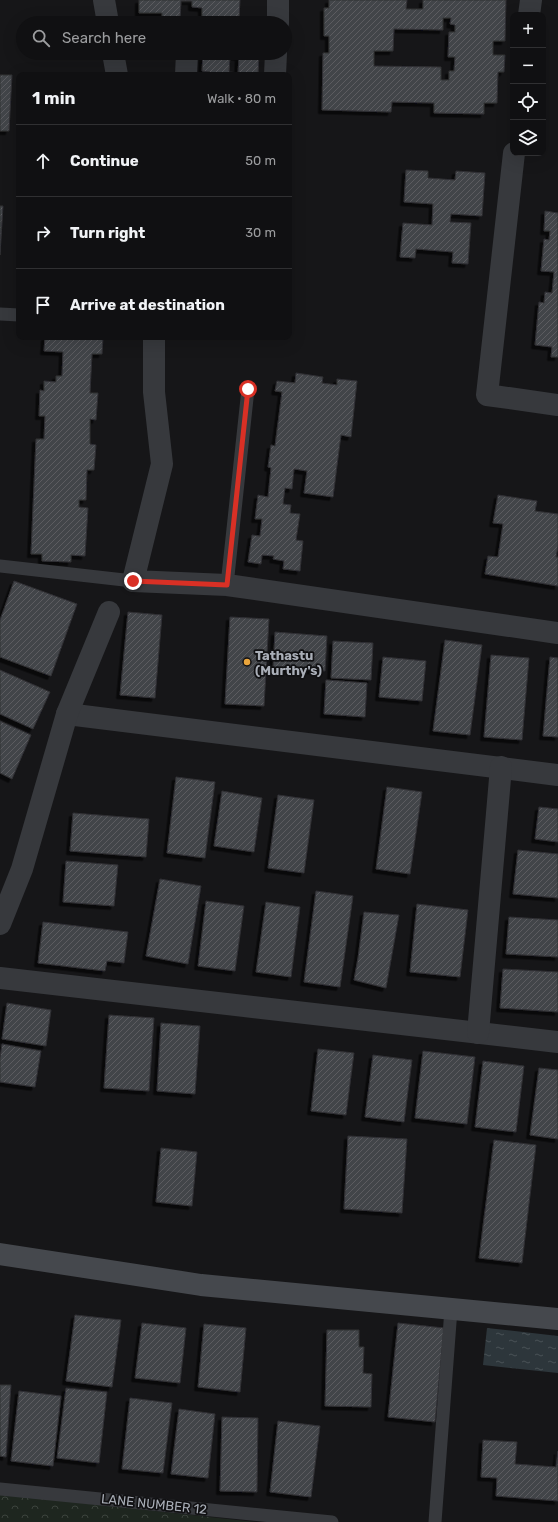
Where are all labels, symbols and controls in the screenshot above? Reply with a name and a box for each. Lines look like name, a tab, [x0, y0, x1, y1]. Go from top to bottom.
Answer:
map controls	[510, 12, 546, 156]
button: +	[510, 12, 546, 48]
search box	[16, 16, 292, 60]
icon: search	[30, 27, 52, 49]
text: Search here	[62, 29, 146, 47]
button: −	[510, 48, 546, 84]
button: locate	[510, 84, 546, 120]
text: 1 min	[32, 88, 75, 108]
text: Walk · 80 m	[207, 91, 276, 106]
button: layers	[510, 120, 546, 156]
icon: ahead	[32, 150, 54, 172]
text: Continue	[70, 152, 139, 170]
text: 50 m	[245, 153, 276, 168]
icon: right	[32, 222, 54, 244]
text: Turn right	[70, 224, 145, 242]
text: 30 m	[245, 225, 276, 240]
icon: arrive	[32, 294, 54, 316]
text: Arrive at destination	[70, 296, 225, 314]
route start	[239, 380, 257, 398]
route end	[124, 572, 142, 590]
place label: Tathastu (Murthy's)	[255, 648, 322, 678]
marker: Tathastu (Murthy's)	[242, 657, 252, 667]
street label: LANE NUMBER 12	[100, 1491, 208, 1517]

